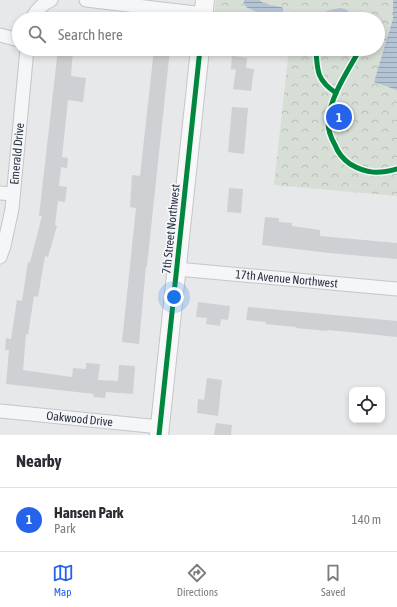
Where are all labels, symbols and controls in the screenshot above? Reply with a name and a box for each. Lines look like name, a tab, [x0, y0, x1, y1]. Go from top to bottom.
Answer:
search box	[12, 12, 385, 56]
icon: search	[26, 23, 48, 45]
text: Search here	[58, 26, 123, 43]
pin: 1	[326, 102, 352, 132]
street label: Emerald Drive	[7, 122, 27, 185]
street label: 7th Street Northwest	[159, 183, 183, 275]
street label: 17th Avenue Northwest	[235, 267, 339, 291]
your location	[164, 287, 184, 307]
map controls	[349, 387, 385, 423]
button: locate	[349, 387, 385, 423]
street label: Oakwood Drive	[46, 409, 114, 429]
text: Nearby	[16, 451, 62, 471]
text: Hansen Park	[54, 504, 123, 521]
text: 1	[26, 512, 32, 527]
text: 140 m	[352, 512, 381, 527]
text: Park	[54, 521, 76, 536]
tab: Map	[52, 562, 74, 598]
tab: Directions	[177, 562, 218, 598]
tab: Saved	[321, 562, 345, 598]

